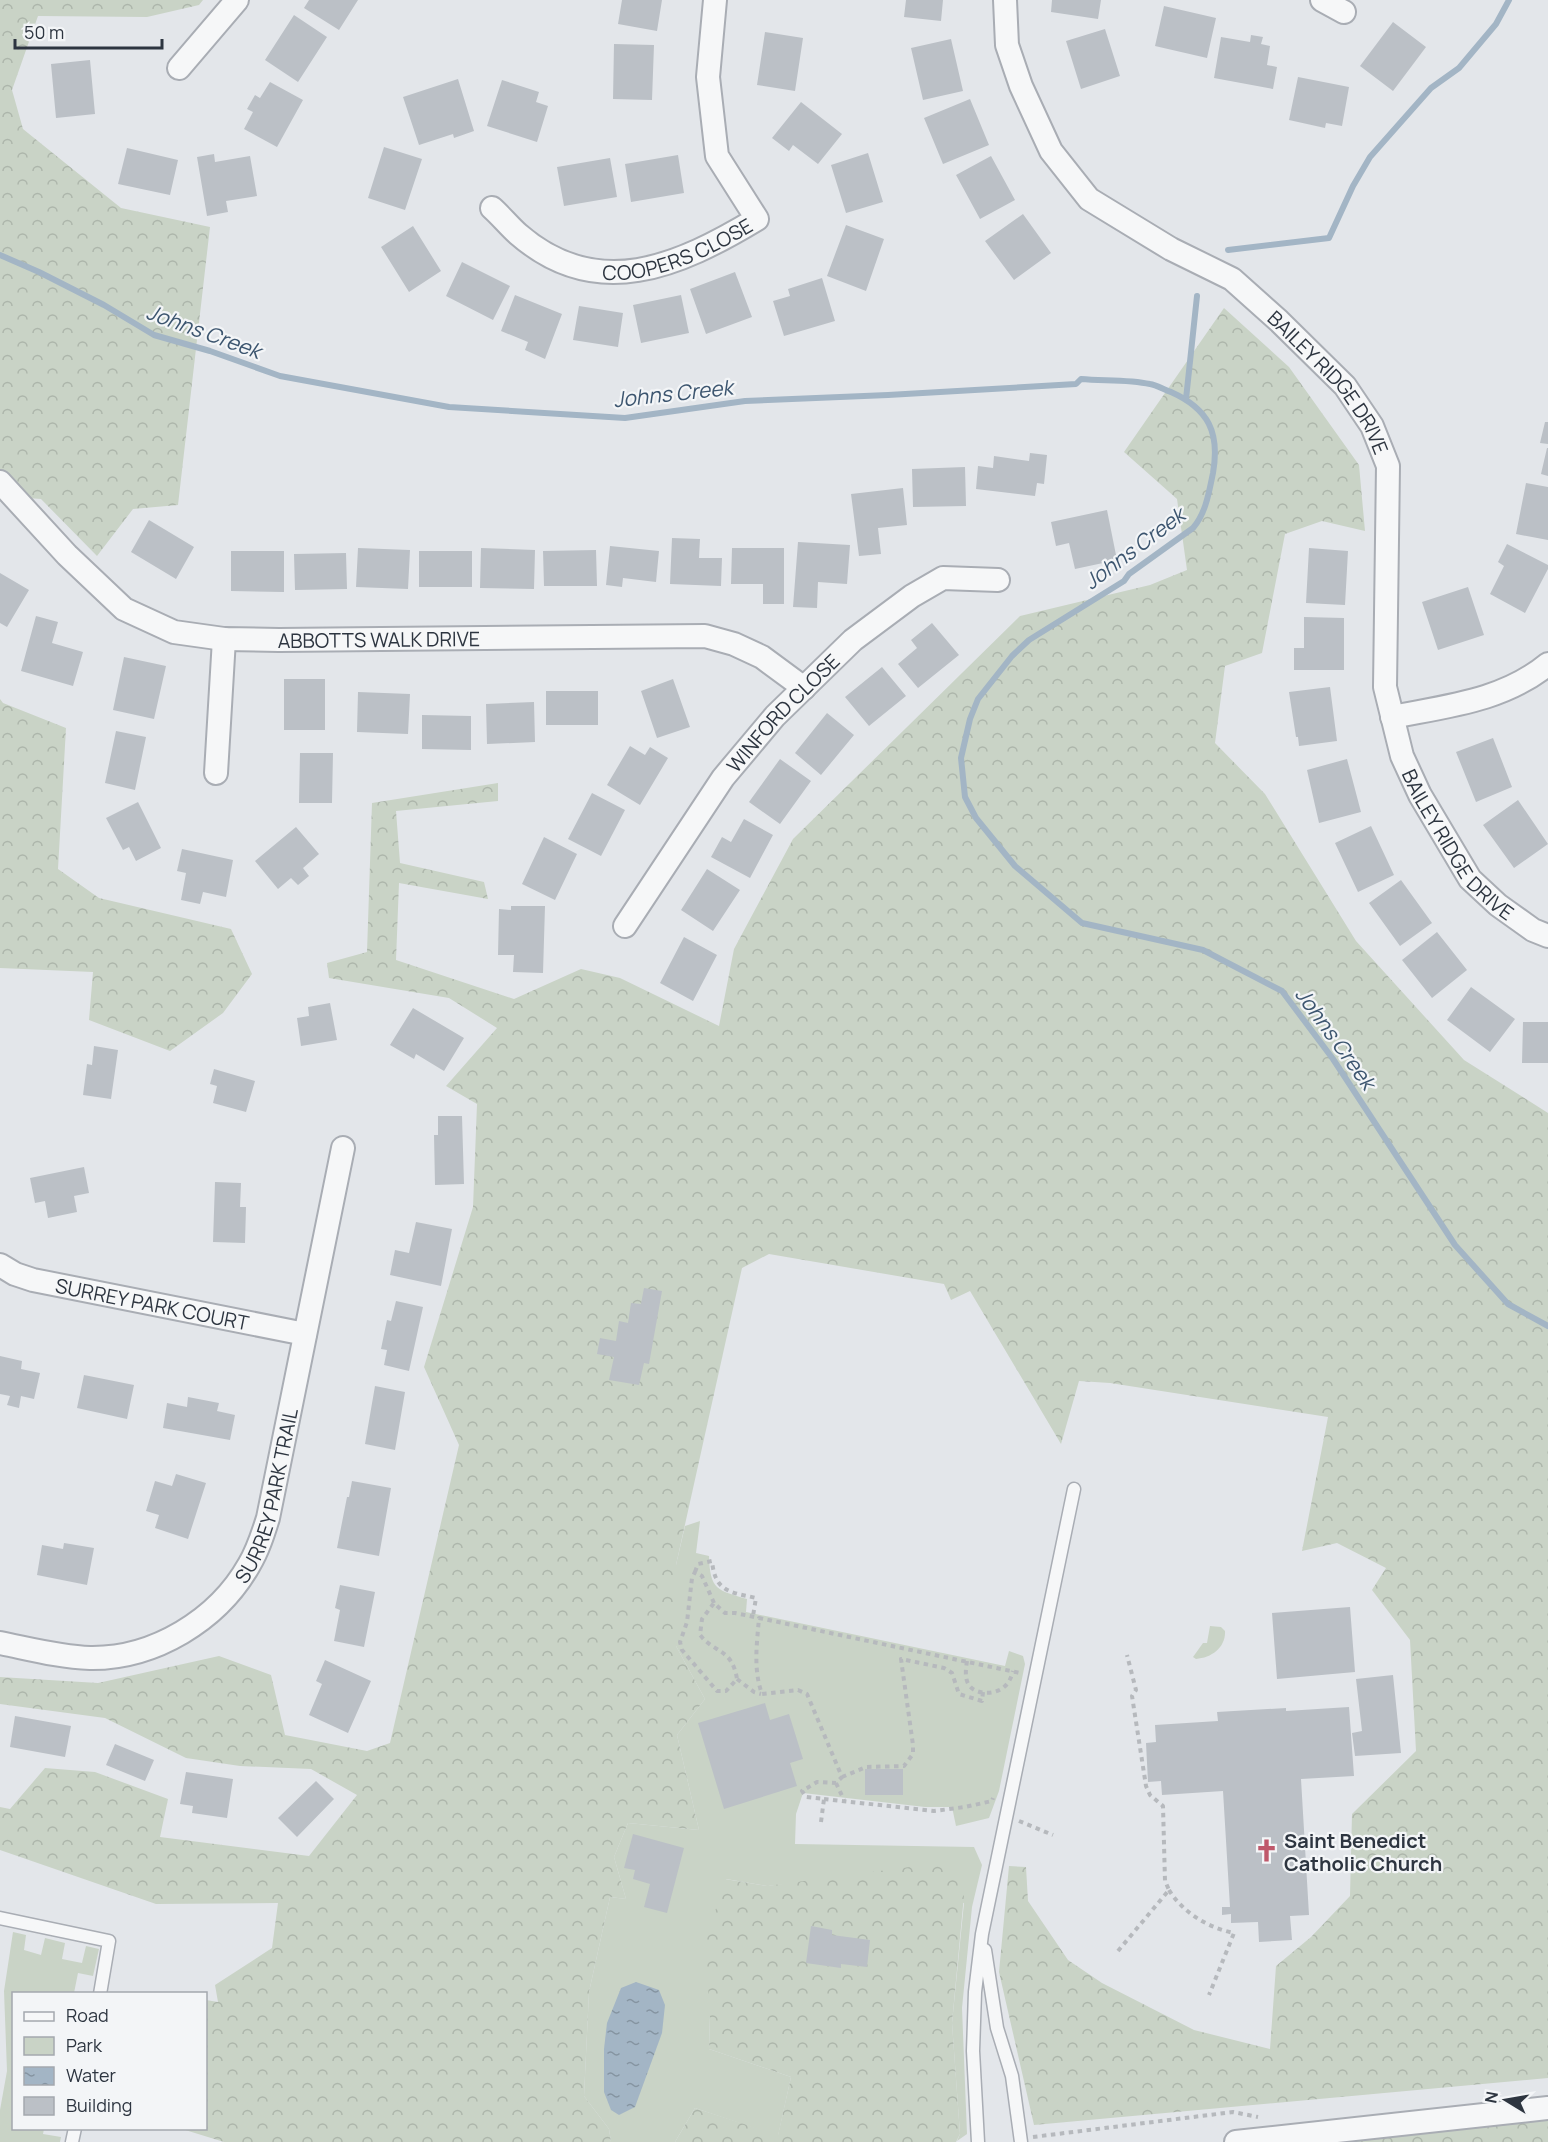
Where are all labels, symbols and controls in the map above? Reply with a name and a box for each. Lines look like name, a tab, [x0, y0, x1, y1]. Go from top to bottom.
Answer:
scale bar	[15, 12, 162, 50]
text: 50 m	[24, 20, 64, 44]
street label: COOPERS CLOSE	[602, 211, 757, 286]
water label: Johns Creek	[143, 297, 267, 366]
street label: BAILEY RIDGE DRIVE	[1262, 304, 1395, 458]
water label: Johns Creek	[612, 373, 737, 413]
water label: Johns Creek	[1078, 499, 1192, 595]
street label: ABBOTTS WALK DRIVE	[277, 625, 480, 654]
street label: WINFORD CLOSE	[720, 647, 845, 778]
street label: BAILEY RIDGE DRIVE	[1396, 765, 1520, 926]
water label: Johns Creek	[1289, 981, 1384, 1097]
street label: SURREY PARK COURT	[53, 1271, 251, 1336]
street label: SURREY PARK TRAIL	[228, 1406, 303, 1588]
place label: Saint Benedict Catholic Church	[1284, 1827, 1442, 1877]
church icon: Saint Benedict Catholic Church	[1253, 1838, 1279, 1864]
legend	[12, 1992, 207, 2130]
text: Road	[66, 2003, 109, 2027]
text: Park	[66, 2033, 103, 2057]
text: Water	[66, 2063, 116, 2087]
north arrow	[1476, 2070, 1536, 2130]
text: N	[1479, 2089, 1503, 2105]
text: Building	[66, 2093, 132, 2117]

